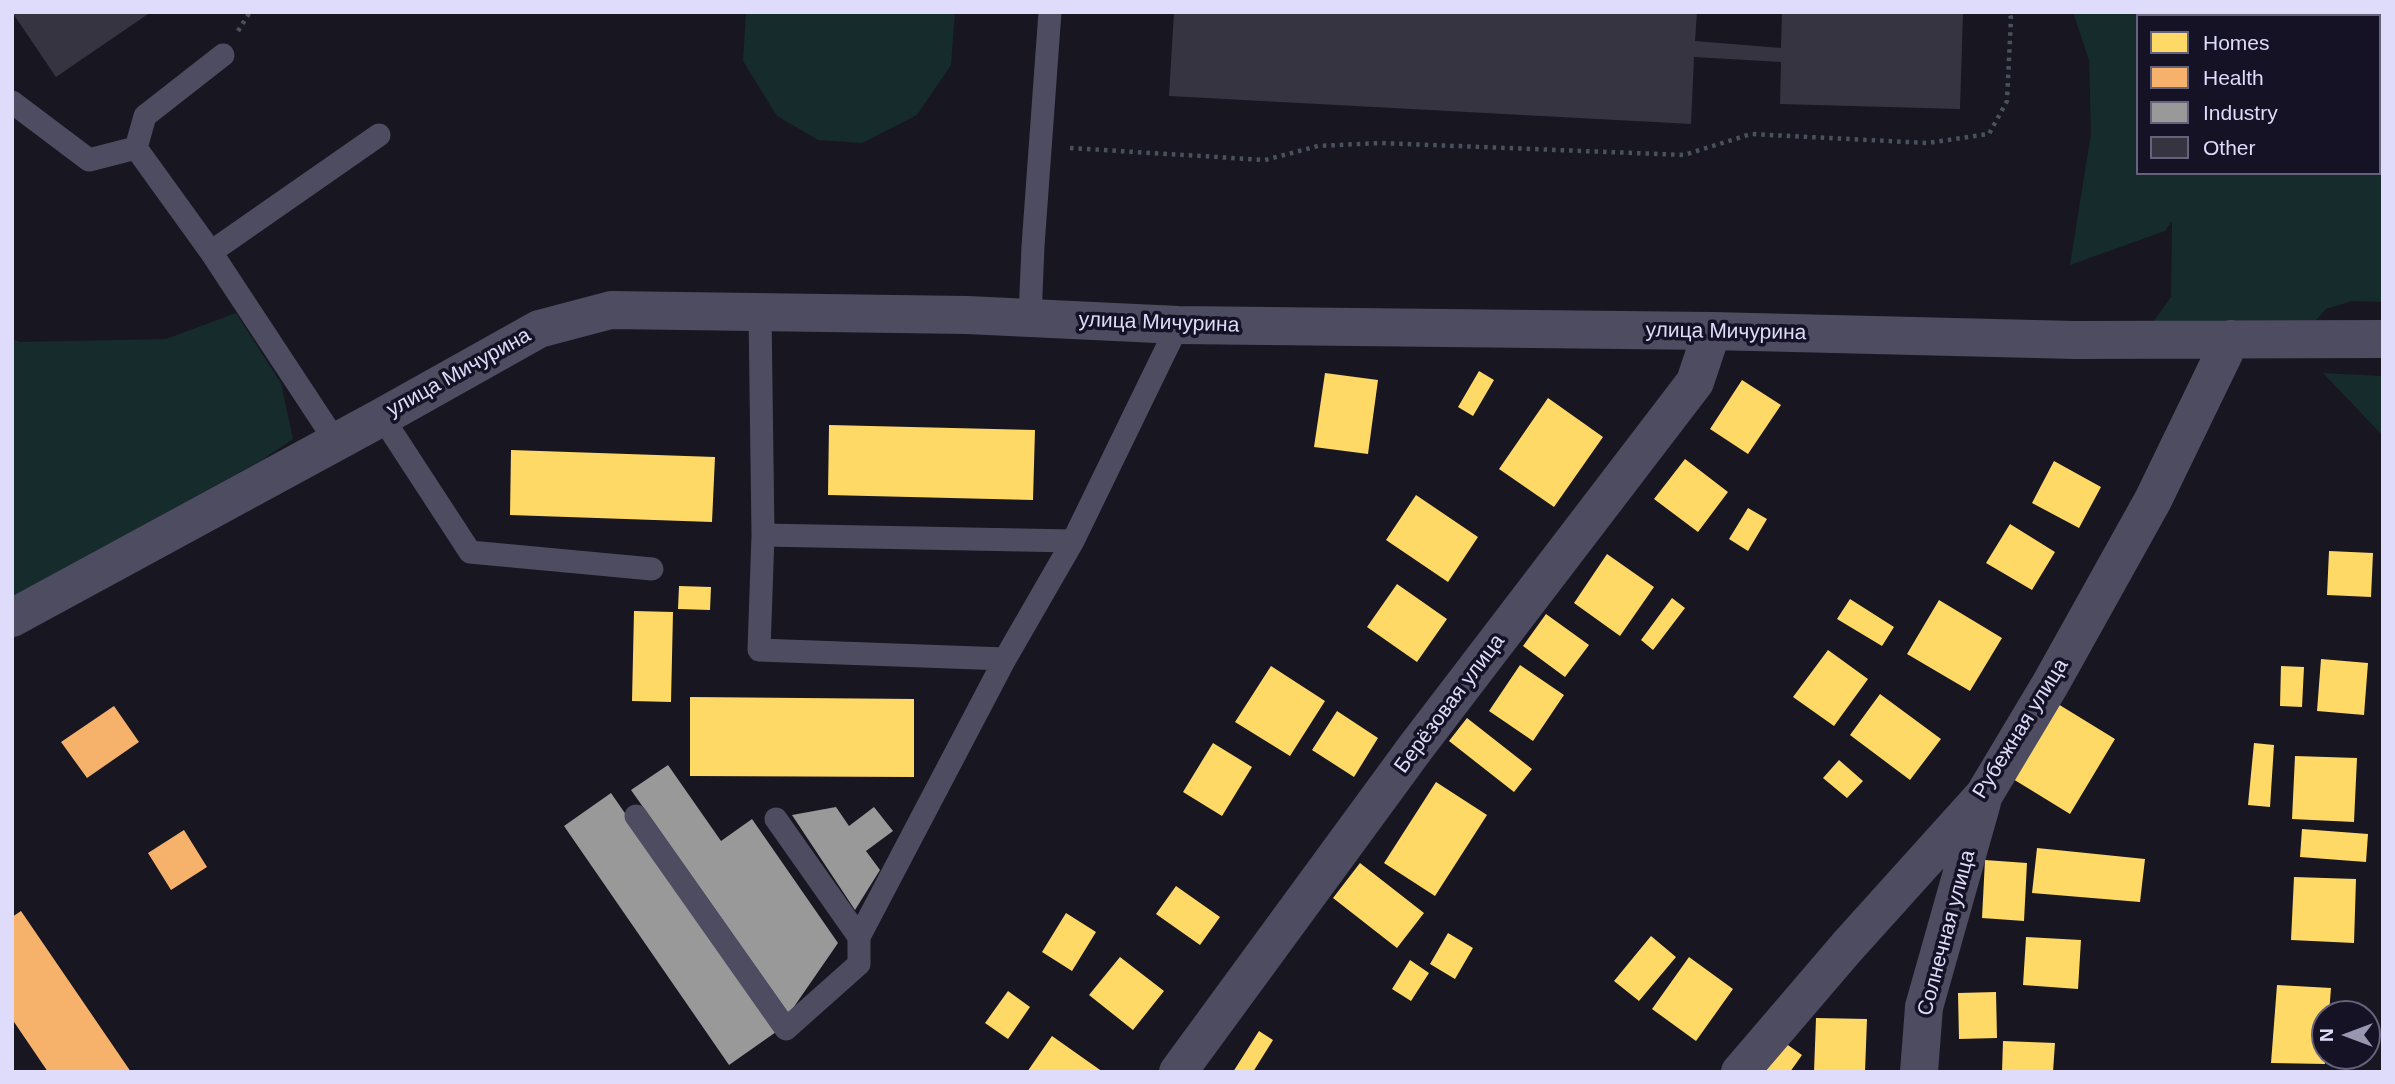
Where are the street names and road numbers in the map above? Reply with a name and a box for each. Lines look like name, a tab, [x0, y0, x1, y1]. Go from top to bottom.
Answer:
street label: улица Мичурина	[1078, 308, 1240, 338]
street label: улица Мичурина	[1645, 318, 1807, 346]
street label: улица Мичурина	[383, 323, 535, 423]
street label: Берёзовая улица	[1390, 630, 1510, 778]
street label: Рубежная улица	[1968, 654, 2074, 804]
street label: Солнечная улица	[1913, 847, 1981, 1019]

